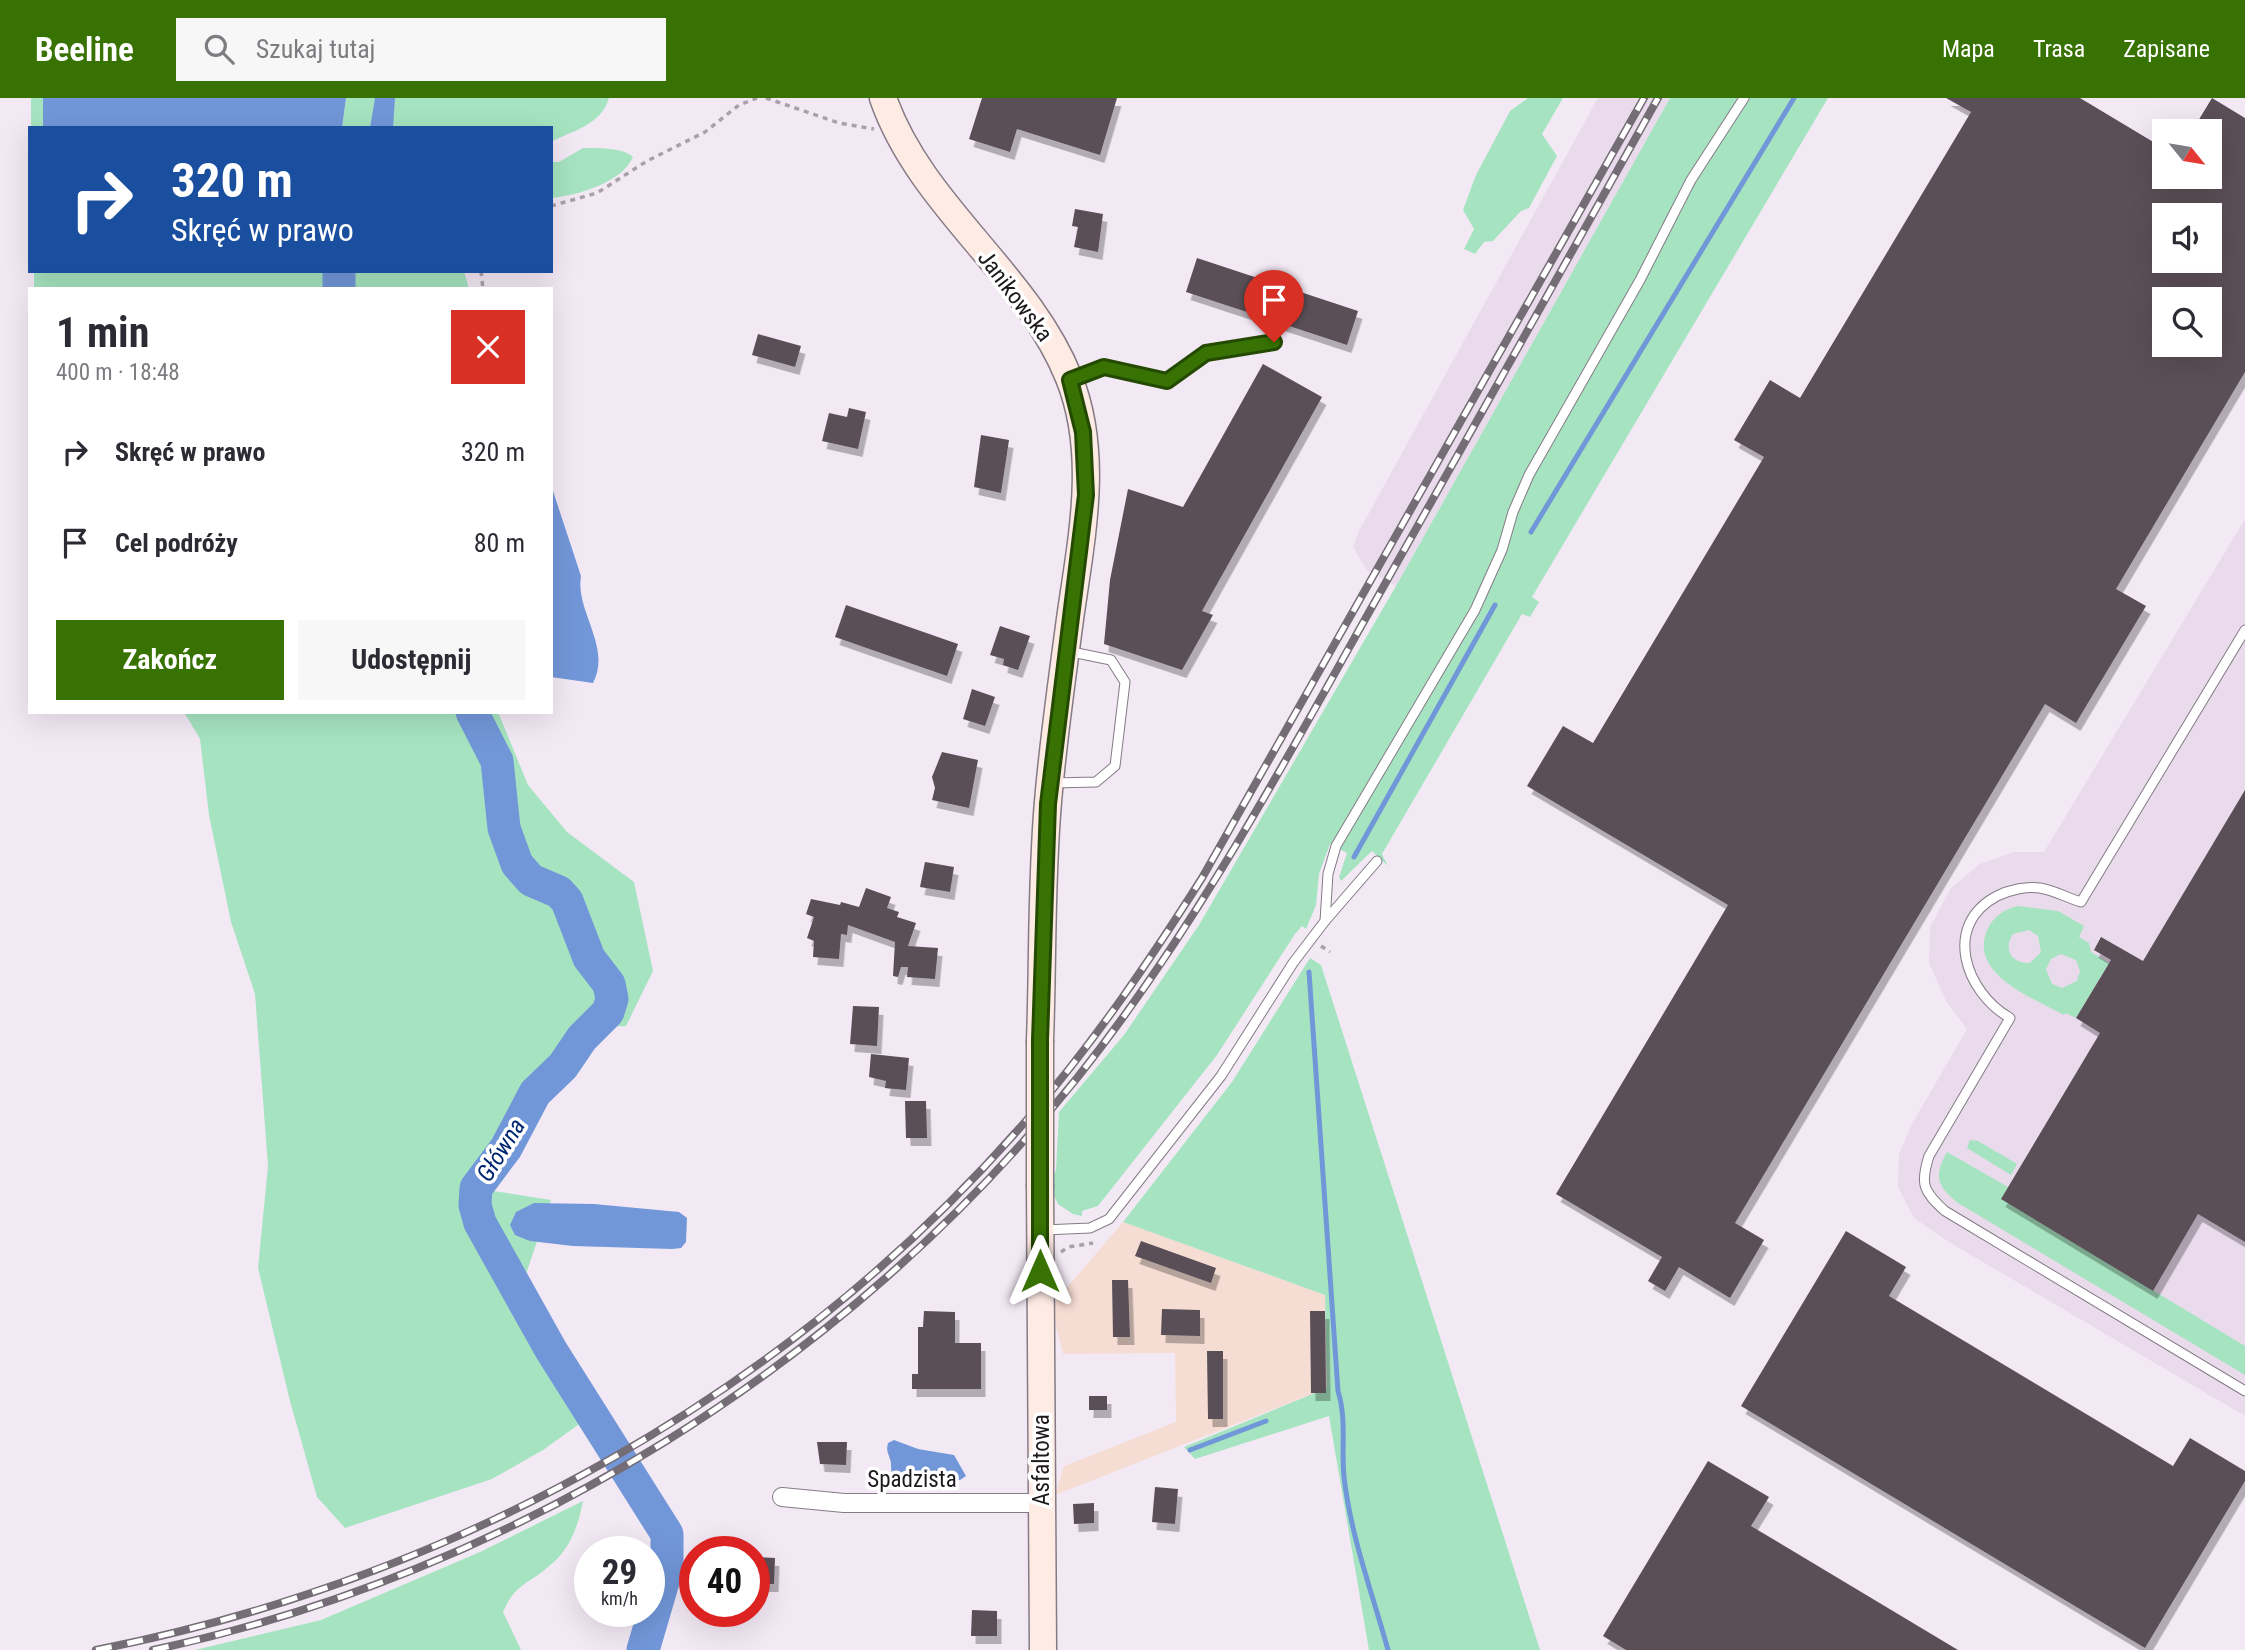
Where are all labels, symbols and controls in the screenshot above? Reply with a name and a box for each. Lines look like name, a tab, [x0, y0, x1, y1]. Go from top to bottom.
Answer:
search box	[176, 18, 666, 81]
text: Beeline	[35, 30, 134, 69]
icon: search	[200, 30, 238, 68]
text: Szukaj tutaj	[256, 34, 375, 64]
text: Mapa	[1942, 35, 1995, 63]
text: Trasa	[2033, 35, 2085, 63]
text: Zapisane	[2123, 35, 2210, 63]
north arrow	[2152, 119, 2222, 189]
map controls	[2152, 119, 2222, 357]
text: 320 m	[171, 152, 293, 209]
icon: right	[56, 154, 147, 245]
button: sound	[2152, 203, 2222, 273]
text: Skręć w prawo	[171, 211, 354, 249]
street label: Janikowska	[972, 245, 1058, 347]
pin	[1244, 270, 1304, 342]
icon: arrive	[1255, 281, 1293, 319]
button: search	[2152, 287, 2222, 357]
text: 1 min	[56, 308, 149, 357]
button: close	[451, 310, 525, 384]
text: 400 m · 18:48	[56, 359, 180, 386]
icon: right	[56, 433, 94, 471]
text: Skręć w prawo	[115, 437, 265, 467]
text: 320 m	[461, 437, 525, 467]
icon: arrive	[56, 524, 94, 562]
text: Cel podróży	[115, 528, 238, 558]
text: 80 m	[474, 528, 525, 558]
button: Zakończ	[56, 620, 284, 700]
button: Udostępnij	[298, 620, 525, 700]
water label: Główna	[471, 1113, 531, 1187]
position arrow	[1003, 1234, 1077, 1308]
street label: Asfaltowa	[1028, 1414, 1055, 1506]
street label: Spadzista	[867, 1466, 957, 1493]
speed limit sign: 40	[679, 1536, 770, 1627]
text: 29	[602, 1552, 637, 1593]
text: km/h	[601, 1588, 638, 1609]

